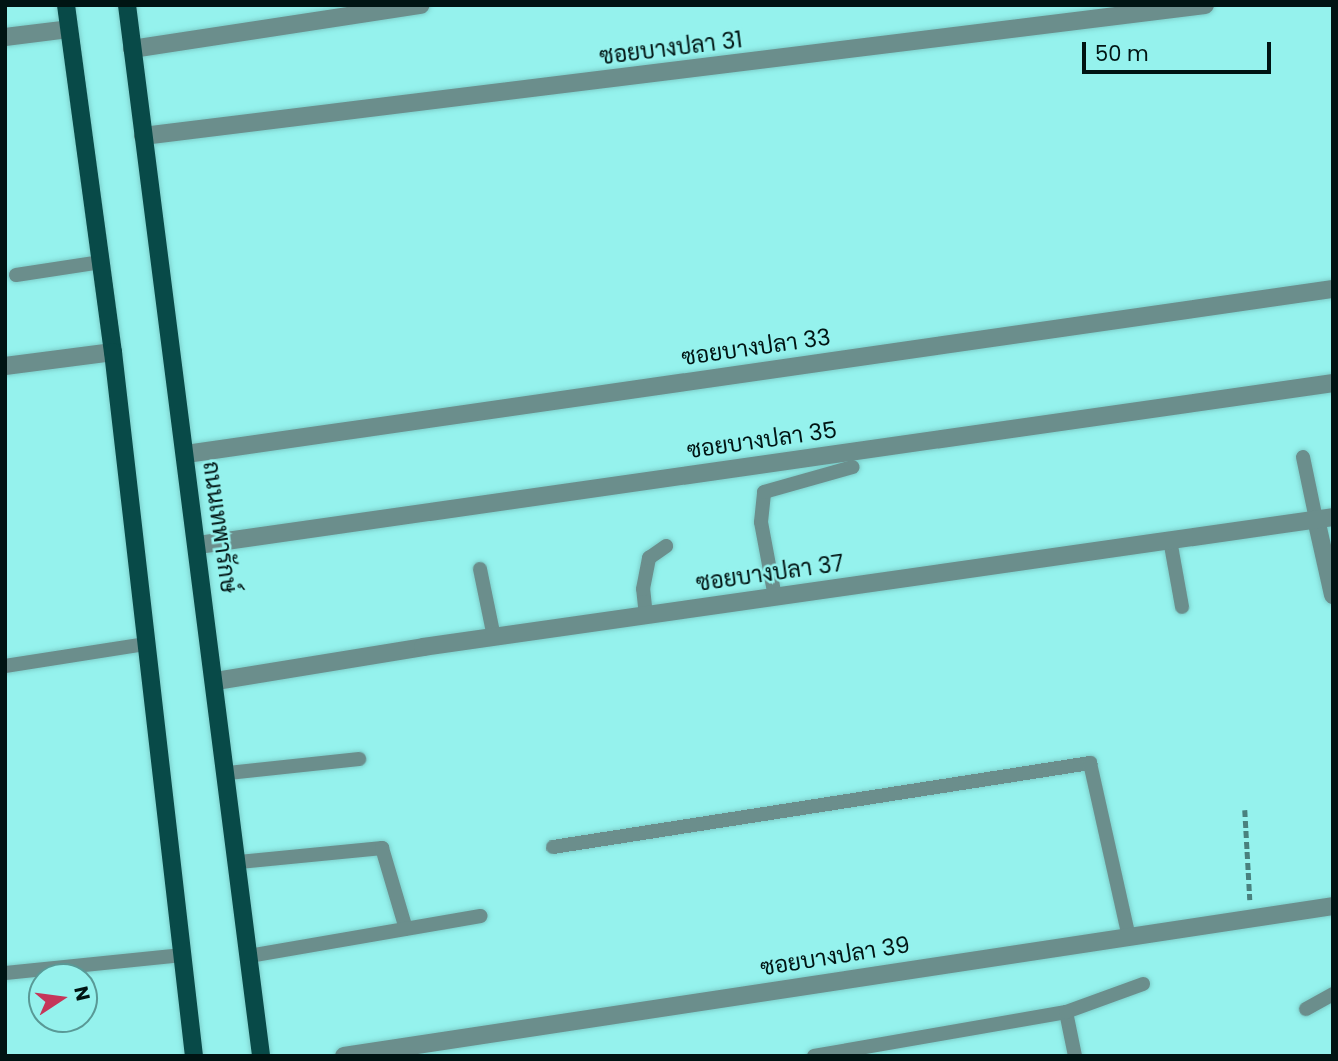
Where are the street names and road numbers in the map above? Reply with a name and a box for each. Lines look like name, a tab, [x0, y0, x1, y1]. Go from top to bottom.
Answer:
street label: ซอยบางปลา 31	[598, 26, 744, 70]
street label: ซอยบางปลา 33	[680, 323, 832, 371]
street label: ซอยบางปลา 35	[685, 416, 839, 464]
street label: ถนนเทพารักษ์	[197, 459, 243, 595]
street label: ซอยบางปลา 37	[694, 549, 846, 597]
street label: ซอยบางปลา 39	[758, 931, 912, 981]

